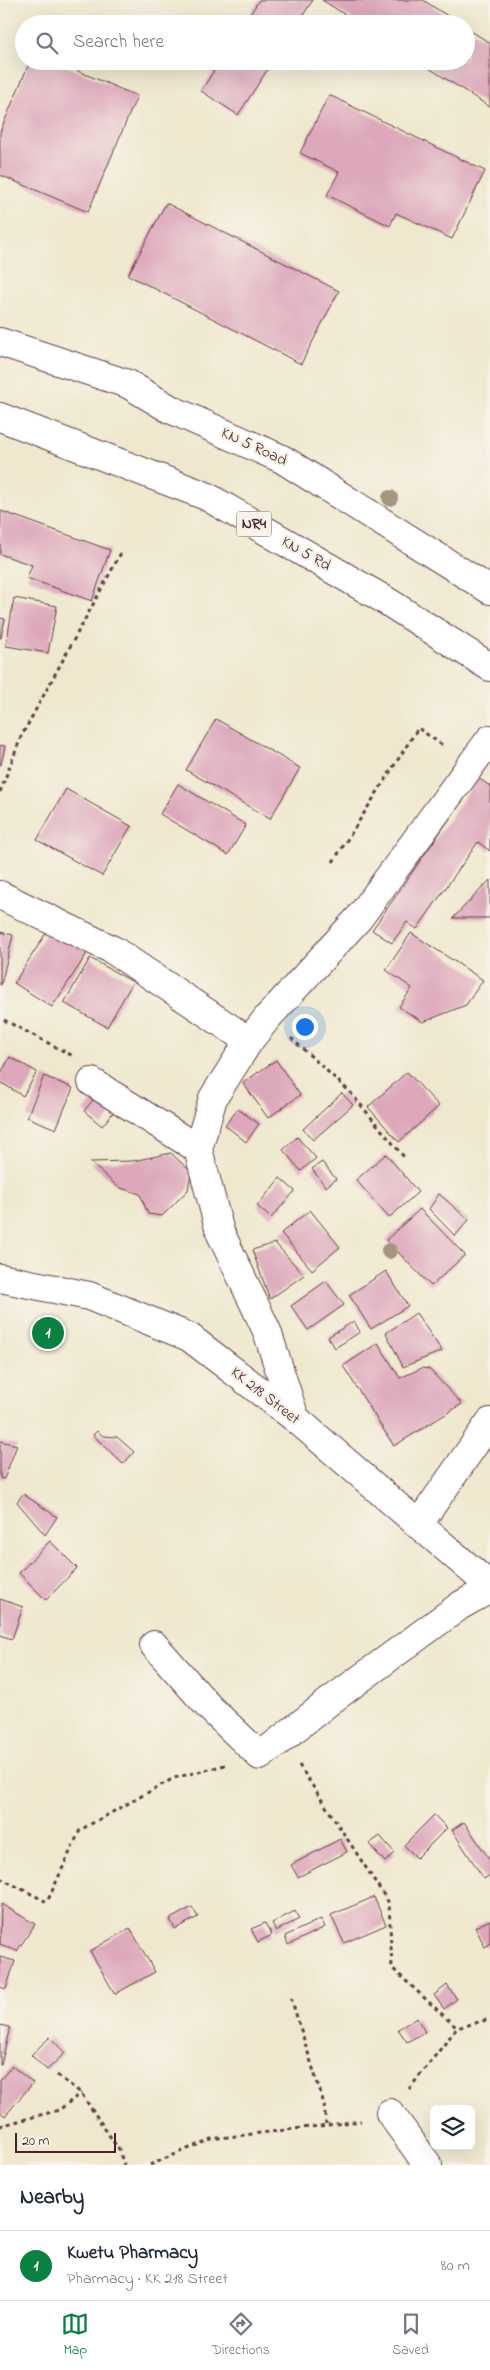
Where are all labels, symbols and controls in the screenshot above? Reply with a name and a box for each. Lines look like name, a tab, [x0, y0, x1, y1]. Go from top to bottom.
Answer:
search box	[15, 15, 475, 70]
icon: search	[33, 29, 61, 57]
text: Search here	[73, 29, 164, 56]
street label: KN 5 Road	[217, 421, 291, 473]
road number: NR4	[236, 512, 272, 536]
street label: KN 5 Rd	[277, 530, 335, 578]
your location	[292, 1014, 318, 1040]
pin: 1	[32, 1314, 64, 1352]
street label: KK 218 Street	[225, 1361, 306, 1431]
map controls	[430, 2105, 475, 2150]
button: layers	[430, 2105, 475, 2150]
scale bar	[15, 2130, 116, 2153]
text: 20 m	[22, 2131, 49, 2152]
text: Nearby	[20, 2183, 84, 2213]
text: Kwetu Pharmacy	[67, 2240, 198, 2267]
text: 1	[33, 2254, 39, 2278]
text: 80 m	[441, 2254, 470, 2278]
text: Pharmacy · KK 218 Street	[67, 2267, 228, 2291]
tab: Map	[61, 2310, 89, 2361]
tab: Directions	[212, 2310, 270, 2361]
tab: Saved	[392, 2310, 429, 2361]

